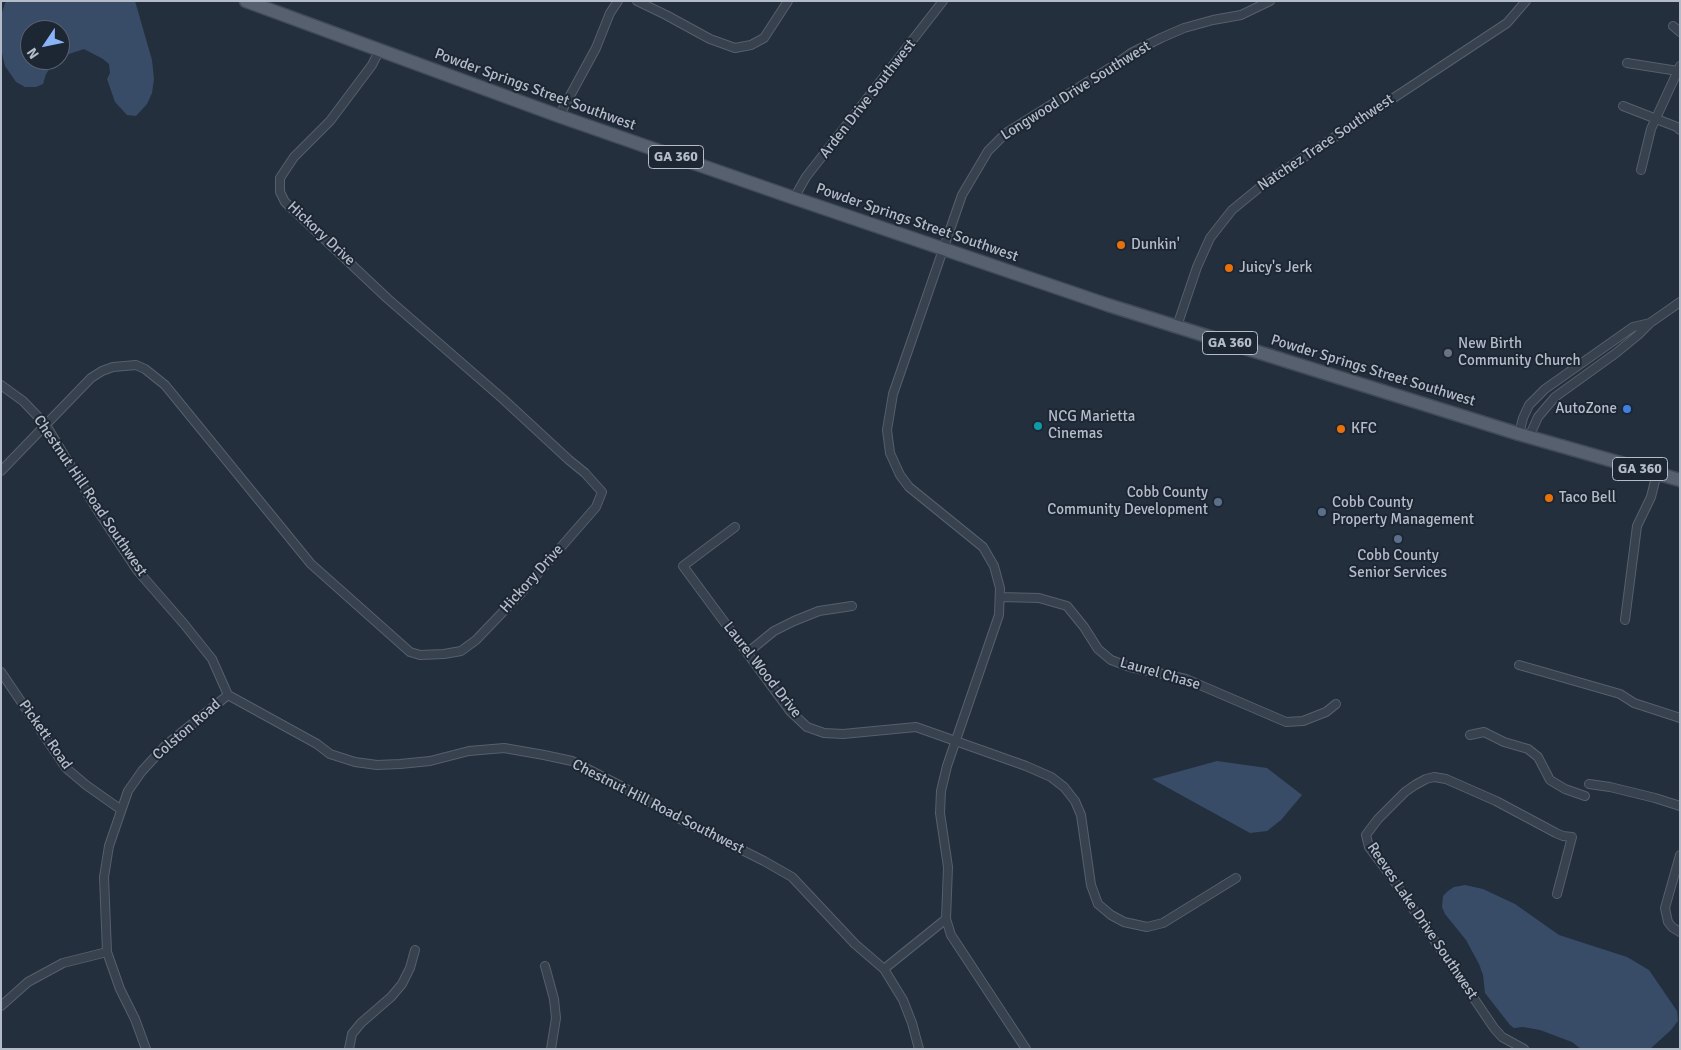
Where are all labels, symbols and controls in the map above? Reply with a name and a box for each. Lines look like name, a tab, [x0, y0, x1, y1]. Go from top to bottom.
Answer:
north arrow	[20, 20, 70, 70]
street label: Arden Drive Southwest	[816, 36, 920, 162]
street label: Longwood Drive Southwest	[998, 37, 1154, 145]
text: N	[23, 44, 43, 62]
street label: Powder Springs Street Southwest	[432, 45, 638, 135]
street label: Natchez Trace Southwest	[1254, 91, 1398, 195]
road number: GA 360	[648, 146, 704, 168]
street label: Powder Springs Street Southwest	[813, 180, 1021, 266]
street label: Hickory Drive	[283, 198, 359, 270]
place label: Dunkin'	[1131, 236, 1180, 254]
marker: Dunkin'	[1115, 239, 1127, 251]
place label: Juicy's Jerk	[1239, 259, 1312, 277]
marker: Juicy's Jerk	[1223, 262, 1235, 274]
street label: Powder Springs Street Southwest	[1269, 331, 1477, 411]
road number: GA 360	[1202, 332, 1258, 354]
place label: New Birth Community Church	[1458, 335, 1581, 370]
marker: New Birth Community Church	[1442, 347, 1454, 359]
place label: AutoZone	[1555, 400, 1617, 418]
marker: AutoZone	[1621, 403, 1633, 415]
place label: NCG Marietta Cinemas	[1048, 408, 1135, 443]
street label: Chestnut Hill Road Southwest	[29, 412, 151, 580]
marker: NCG Marietta Cinemas	[1032, 420, 1044, 432]
place label: KFC	[1351, 420, 1377, 438]
marker: KFC	[1335, 423, 1347, 435]
road number: GA 360	[1612, 458, 1668, 480]
place label: Cobb County Community Development	[1047, 484, 1208, 519]
place label: Taco Bell	[1559, 489, 1616, 507]
marker: Taco Bell	[1543, 492, 1555, 504]
place label: Cobb County Property Management	[1332, 494, 1474, 529]
marker: Cobb County Community Development	[1212, 496, 1224, 508]
marker: Cobb County Property Management	[1316, 506, 1328, 518]
marker: Cobb County Senior Services	[1392, 533, 1404, 545]
street label: Hickory Drive	[497, 541, 567, 617]
place label: Cobb County Senior Services	[1349, 547, 1447, 582]
street label: Laurel Wood Drive	[719, 619, 805, 721]
street label: Laurel Chase	[1118, 654, 1202, 694]
street label: Colston Road	[149, 696, 225, 764]
street label: Pickett Road	[15, 697, 75, 773]
street label: Chestnut Hill Road Southwest	[569, 756, 747, 858]
street label: Reeves Lake Drive Southwest	[1363, 839, 1481, 1003]

